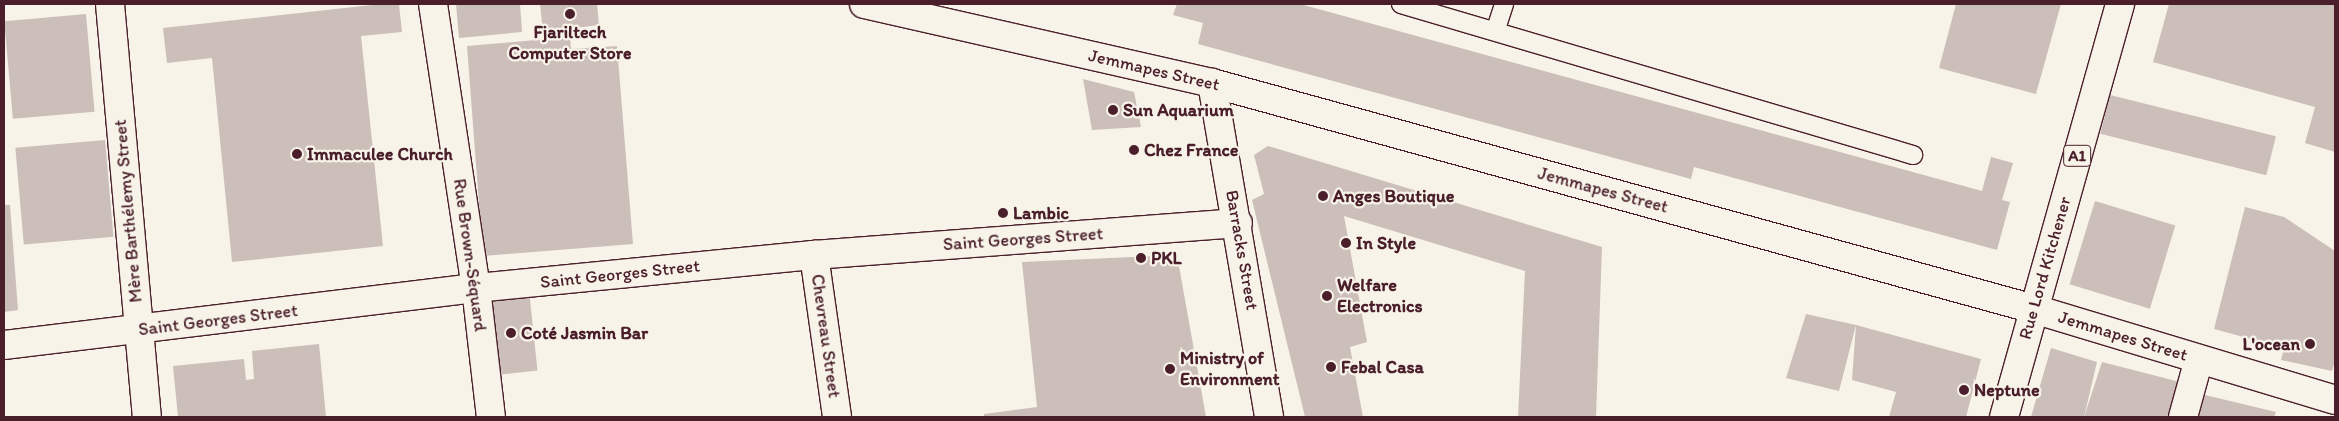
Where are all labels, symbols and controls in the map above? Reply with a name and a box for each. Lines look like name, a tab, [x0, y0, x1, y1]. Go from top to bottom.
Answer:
marker: Fjariltech Computer Store	[564, 8, 576, 20]
place label: Fjariltech Computer Store	[509, 22, 631, 64]
street label: Jemmapes Street	[1086, 44, 1222, 96]
place label: Sun Aquarium	[1123, 99, 1233, 121]
marker: Sun Aquarium	[1107, 104, 1119, 116]
street label: Mère Barthélemy Street	[109, 118, 147, 304]
place label: Chez France	[1144, 139, 1238, 161]
road number: A1	[2062, 142, 2092, 170]
place label: Immaculee Church	[307, 143, 454, 165]
marker: Chez France	[1128, 144, 1140, 156]
marker: Immaculee Church	[291, 148, 303, 160]
street label: Jemmapes Street	[1536, 162, 1670, 218]
street label: Rue Brown-Séquard	[449, 177, 491, 333]
place label: Anges Boutique	[1333, 185, 1454, 207]
street label: Barracks Street	[1221, 188, 1263, 312]
marker: Anges Boutique	[1317, 190, 1329, 202]
street label: Rue Lord Kitchener	[2014, 194, 2076, 342]
place label: Lambic	[1013, 202, 1069, 224]
marker: Lambic	[997, 207, 1009, 219]
street label: Saint Georges Street	[942, 223, 1104, 255]
place label: In Style	[1356, 232, 1416, 254]
marker: In Style	[1340, 237, 1352, 249]
place label: PKL	[1151, 247, 1182, 269]
marker: PKL	[1135, 252, 1147, 264]
street label: Saint Georges Street	[539, 255, 701, 293]
street label: Chevreau Street	[807, 273, 845, 399]
place label: Welfare Electronics	[1337, 275, 1422, 318]
marker: Welfare Electronics	[1321, 290, 1333, 302]
street label: Saint Georges Street	[137, 300, 299, 340]
street label: Jemmapes Street	[2056, 306, 2190, 366]
place label: Coté Jasmin Bar	[521, 322, 648, 344]
marker: Coté Jasmin Bar	[505, 327, 517, 339]
place label: L'ocean	[2242, 333, 2300, 355]
marker: L'ocean	[2304, 338, 2316, 350]
place label: Ministry of Environment	[1180, 348, 1280, 390]
place label: Febal Casa	[1341, 356, 1423, 378]
marker: Febal Casa	[1325, 361, 1337, 373]
marker: Ministry of Environment	[1164, 363, 1176, 375]
place label: Neptune	[1974, 379, 2040, 401]
marker: Neptune	[1958, 384, 1970, 396]

